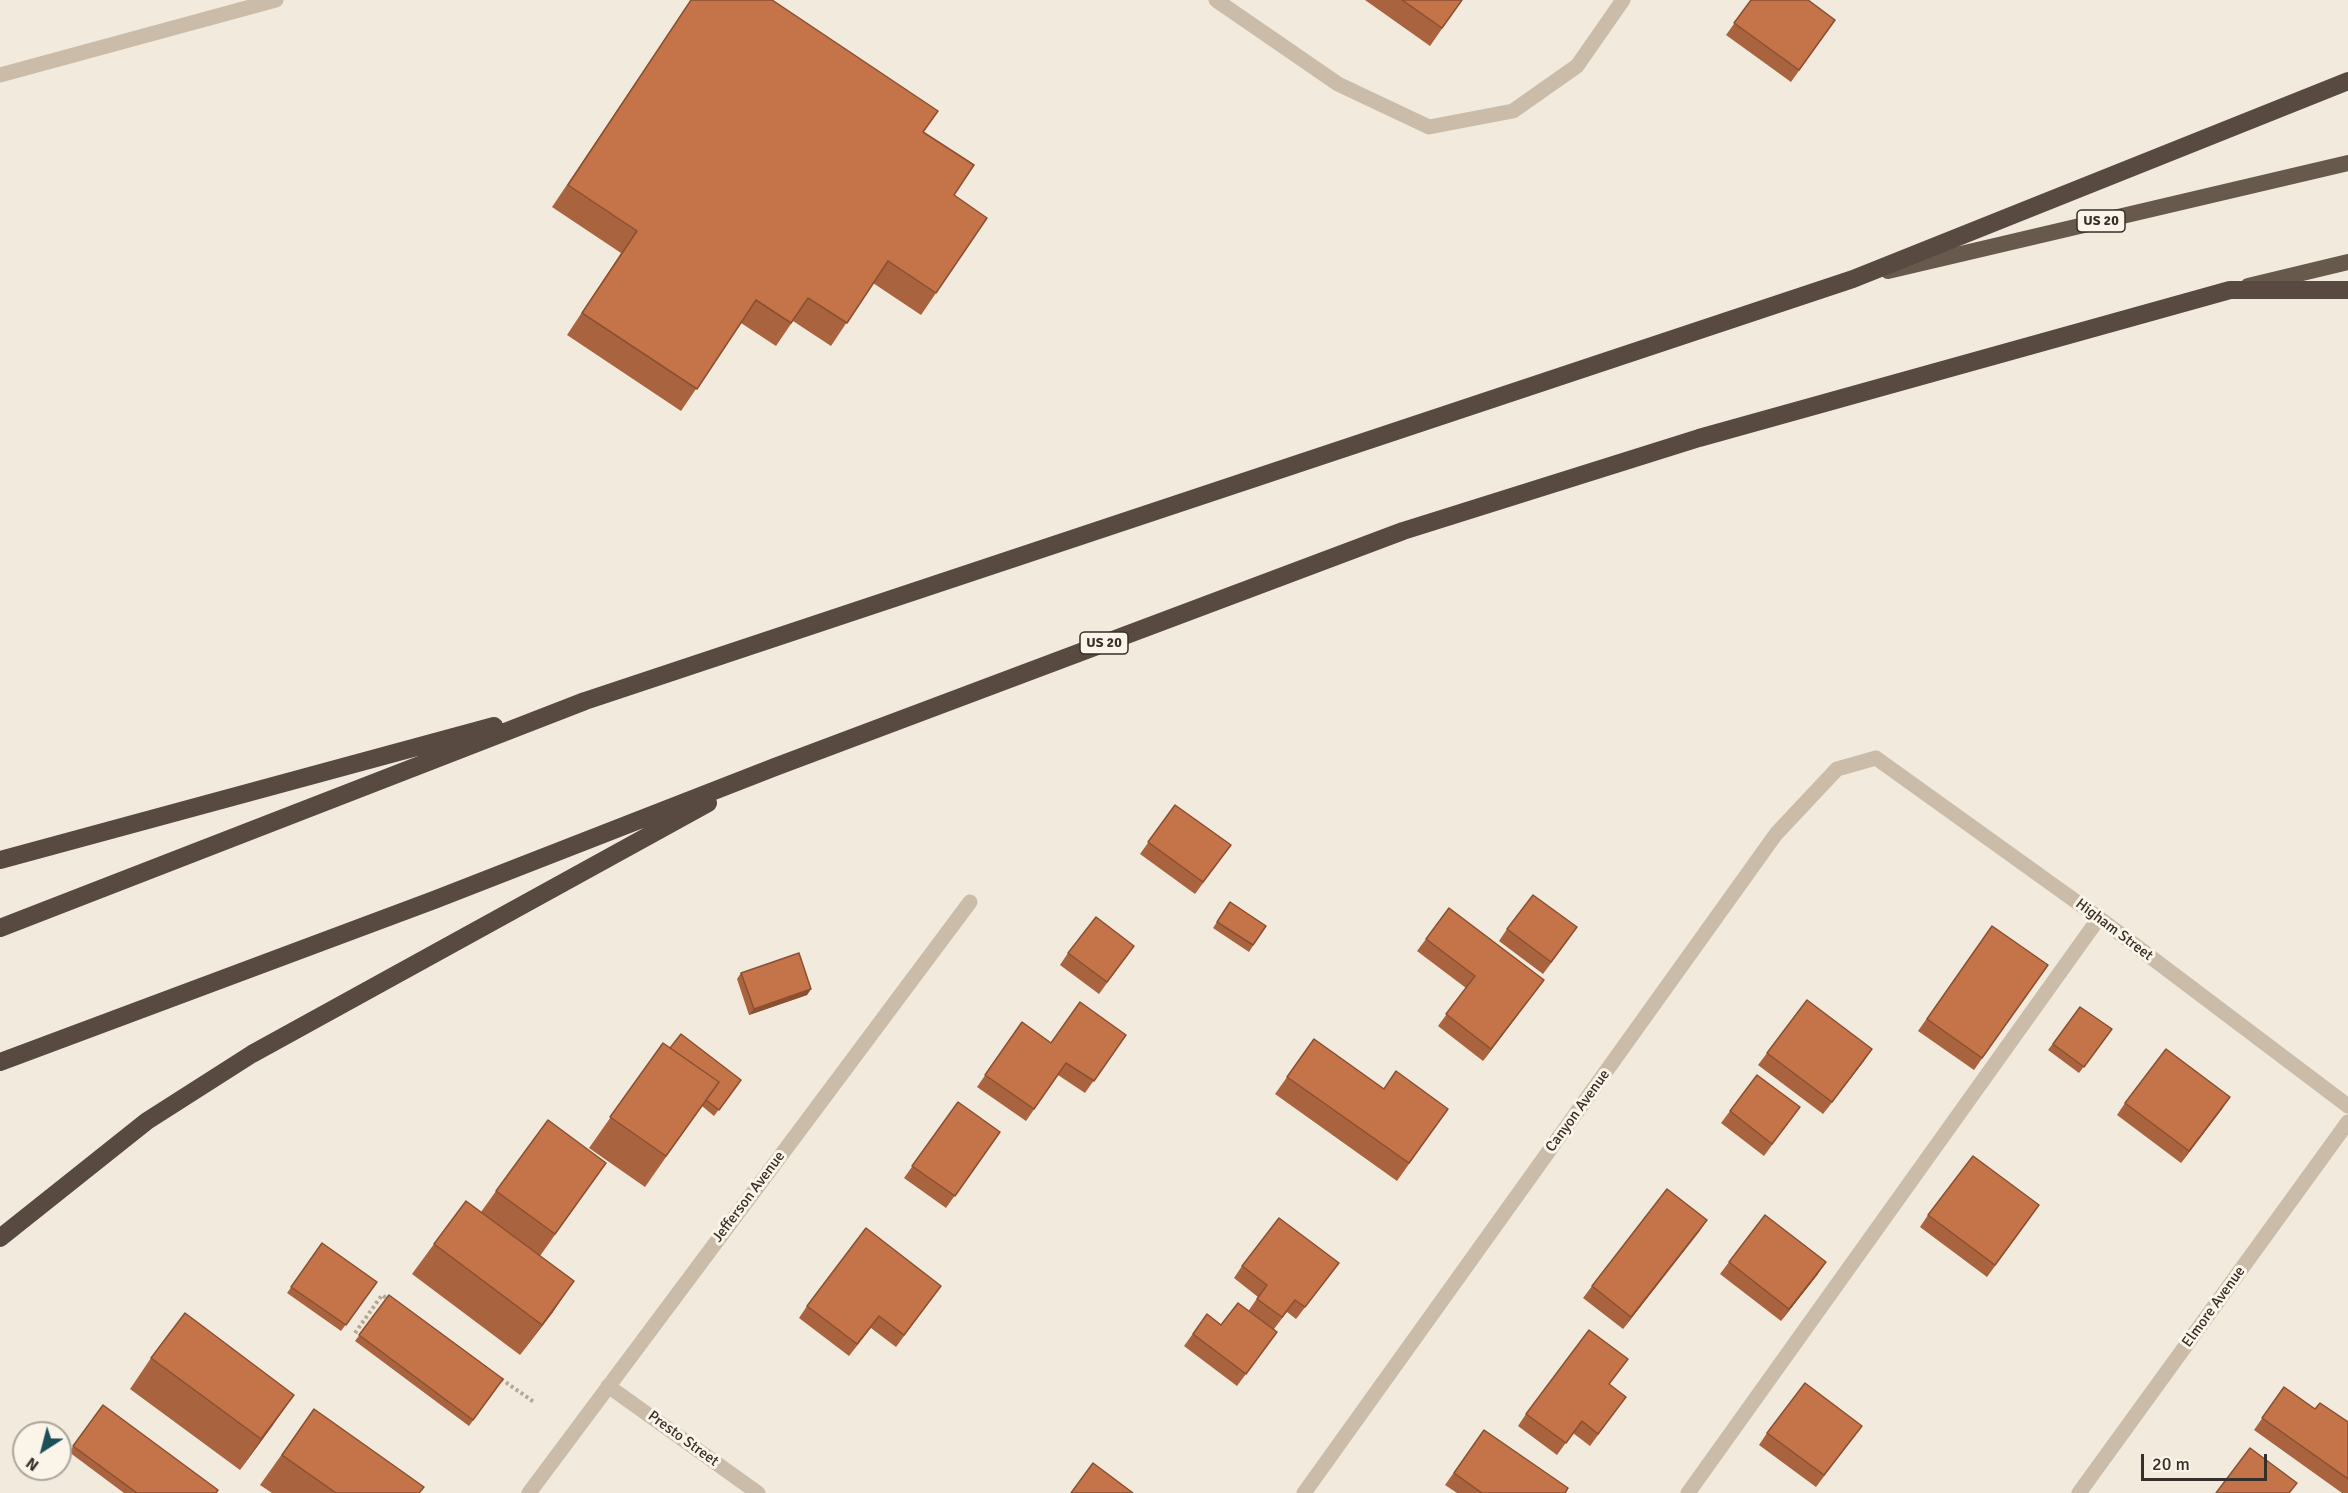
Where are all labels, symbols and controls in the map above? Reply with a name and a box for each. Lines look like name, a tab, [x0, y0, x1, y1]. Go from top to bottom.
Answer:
road number: US 20	[2077, 210, 2125, 232]
road number: US 20	[1080, 632, 1128, 654]
street label: Higham Street	[2072, 895, 2156, 965]
street label: Canyon Avenue	[1542, 1066, 1614, 1156]
street label: Jefferson Avenue	[709, 1148, 789, 1246]
street label: Elmore Avenue	[2179, 1263, 2249, 1351]
street label: Presto Street	[644, 1407, 722, 1471]
north arrow	[12, 1421, 72, 1481]
scale bar	[2144, 1442, 2270, 1480]
text: N	[22, 1453, 43, 1475]
text: 20 m	[2152, 1453, 2190, 1475]

